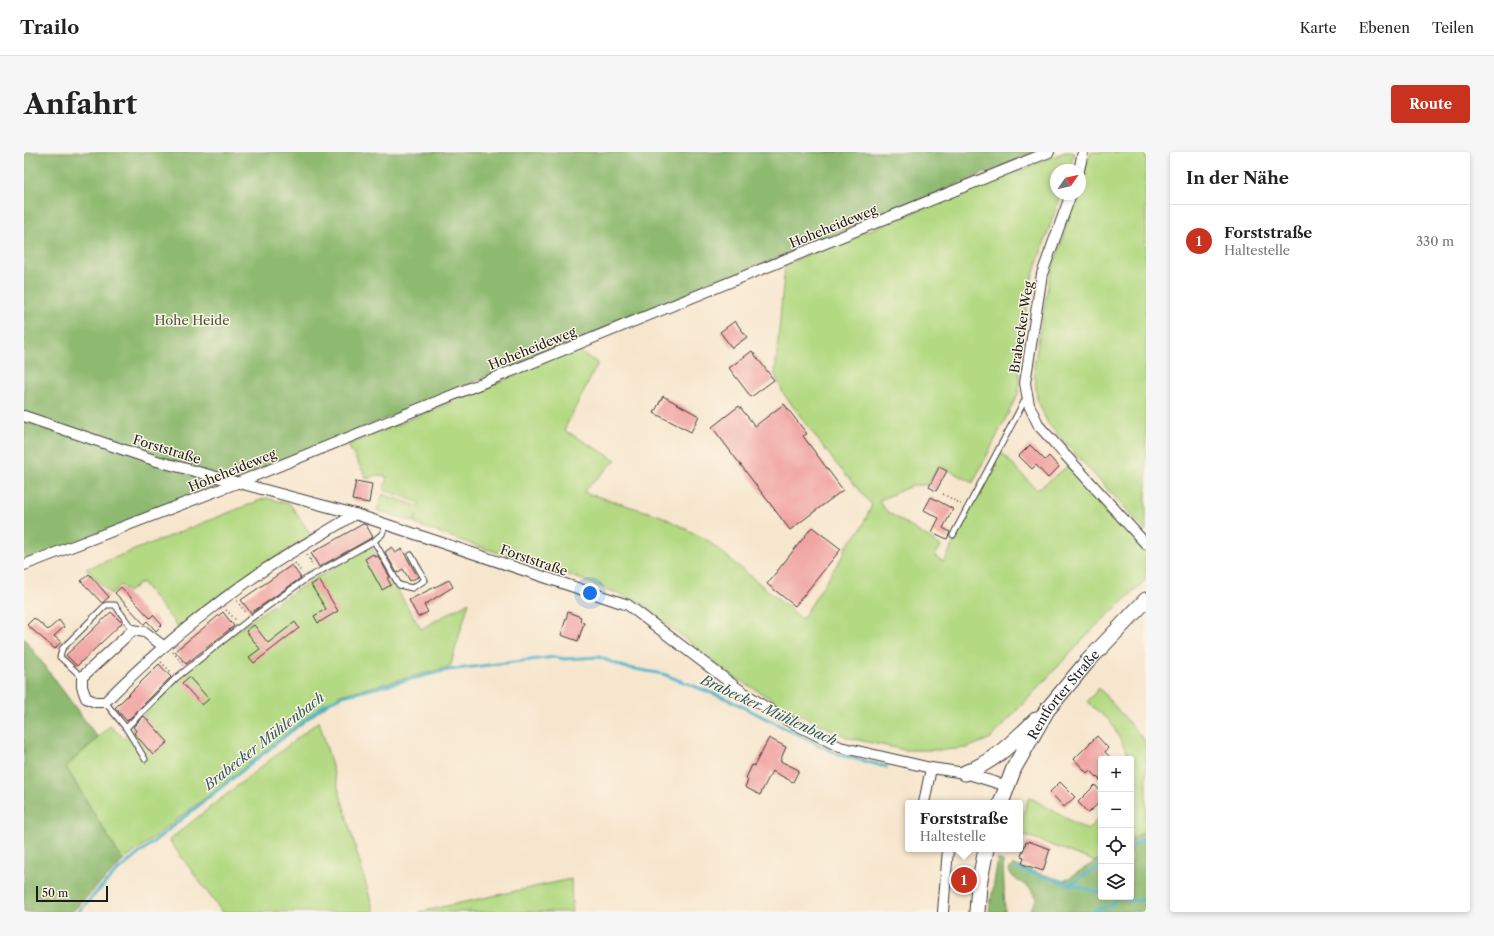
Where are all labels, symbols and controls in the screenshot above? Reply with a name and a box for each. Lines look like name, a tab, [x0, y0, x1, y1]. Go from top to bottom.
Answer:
text: Trailo	[20, 16, 79, 39]
text: Karte	[1300, 19, 1337, 37]
text: Ebenen	[1359, 19, 1410, 37]
text: Teilen	[1432, 19, 1474, 37]
button: Route	[1391, 85, 1470, 123]
text: Anfahrt	[24, 87, 137, 121]
north arrow	[1050, 164, 1086, 200]
text: In der Nähe	[1186, 168, 1289, 188]
street label: Hoheheideweg	[787, 201, 879, 251]
text: Forststraße	[1224, 223, 1312, 242]
text: 1	[1196, 233, 1202, 249]
text: 330 m	[1416, 233, 1454, 249]
text: Haltestelle	[1224, 242, 1290, 258]
street label: Brabecker Weg	[1006, 280, 1036, 374]
park label: Hohe Heide	[155, 312, 229, 328]
street label: Hoheheideweg	[486, 323, 578, 373]
street label: Forststraße	[131, 431, 203, 467]
street label: Hoheheideweg	[186, 445, 278, 495]
street label: Forststraße	[498, 541, 570, 579]
your location	[580, 583, 600, 603]
street label: Rentforter Straße	[1024, 646, 1102, 742]
water label: Brabecker Mühlenbach	[697, 670, 840, 750]
water label: Brabecker Mühlenbach	[199, 688, 328, 794]
map controls	[1098, 756, 1134, 900]
button: +	[1098, 756, 1134, 792]
button: −	[1098, 792, 1134, 828]
popup	[905, 800, 1023, 852]
text: Forststraße	[920, 809, 1008, 828]
text: Haltestelle	[920, 828, 986, 844]
button: locate	[1098, 828, 1134, 864]
button: layers	[1098, 864, 1134, 900]
pin: 1	[951, 865, 977, 895]
scale bar	[36, 884, 108, 903]
text: 50 m	[42, 886, 68, 900]

